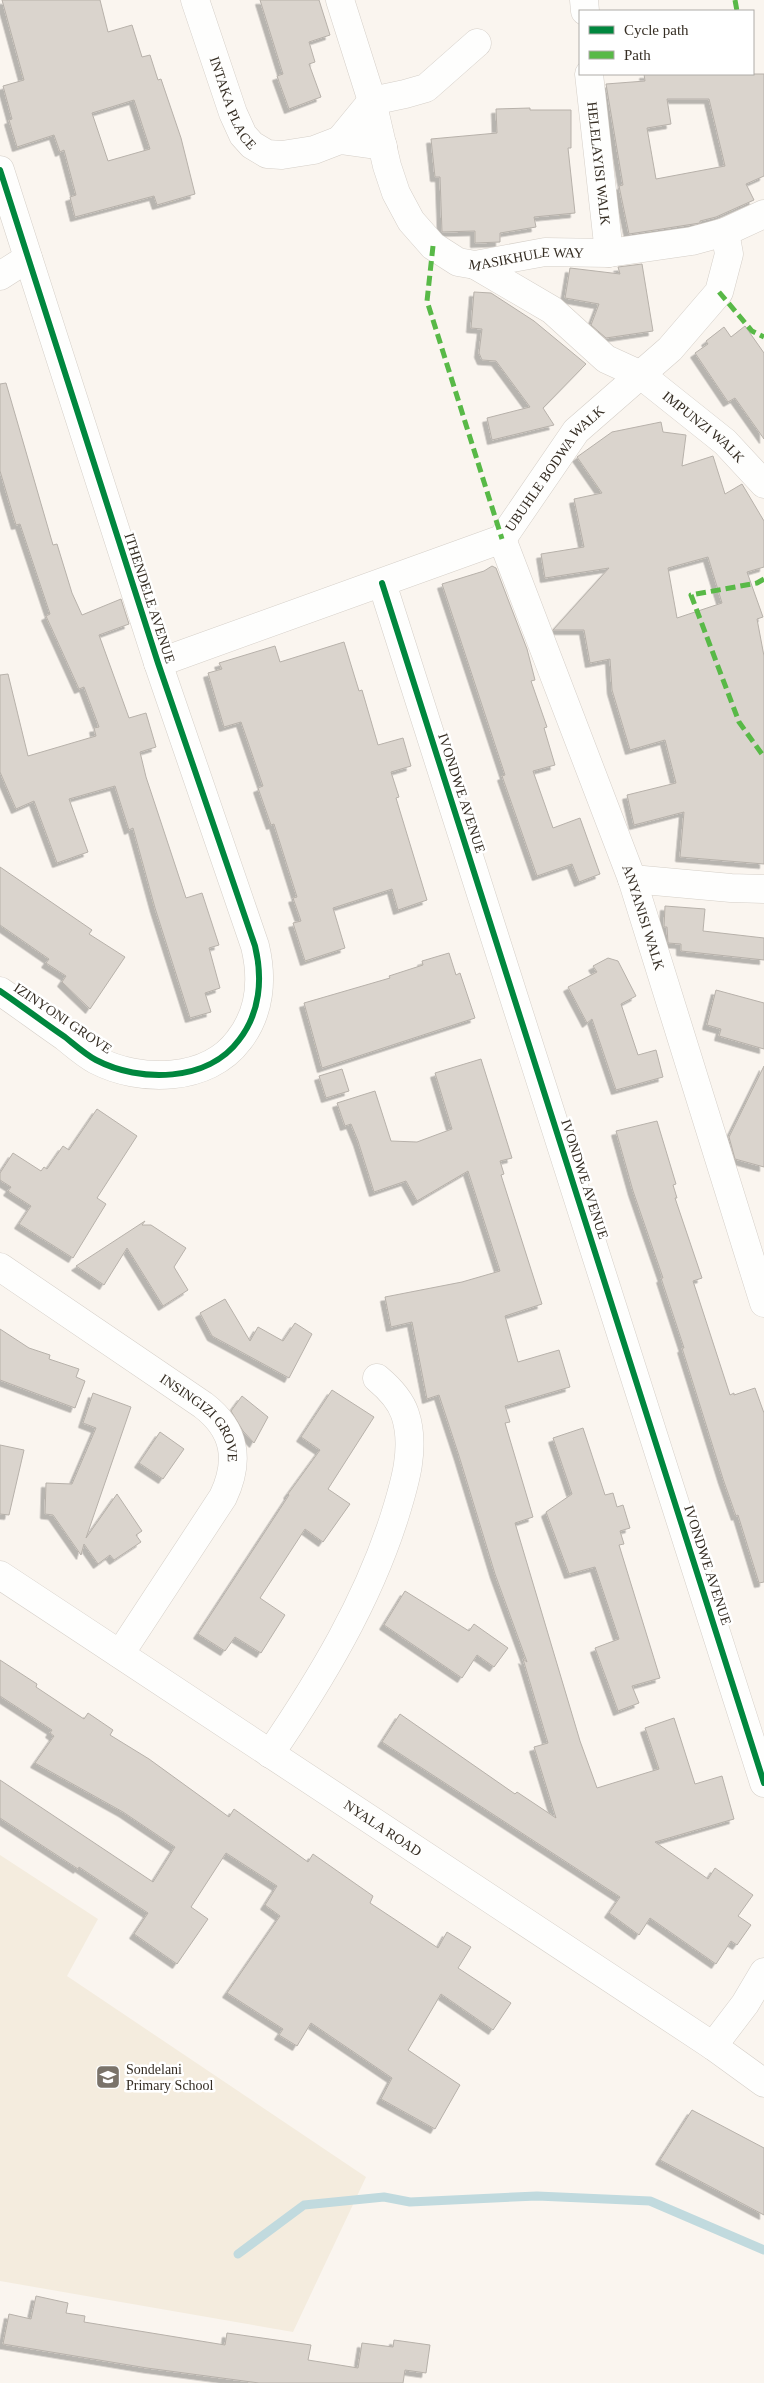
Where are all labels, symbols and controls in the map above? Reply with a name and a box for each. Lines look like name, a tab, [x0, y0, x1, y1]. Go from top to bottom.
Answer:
legend	[579, 10, 754, 75]
text: Cycle path	[624, 22, 689, 38]
text: Path	[624, 47, 651, 63]
street label: INTAKA PLACE	[207, 55, 259, 153]
street label: HELELAYISI WALK	[584, 101, 613, 226]
street label: MASIKHULE WAY	[467, 245, 584, 274]
street label: IMPUNZI WALK	[660, 388, 747, 466]
street label: UBUHLE BODWA WALK	[502, 403, 607, 534]
street label: ITHENDELE AVENUE	[121, 531, 178, 665]
street label: IVONDWE AVENUE	[435, 731, 488, 855]
street label: ANYANISI WALK	[619, 863, 667, 972]
street label: IZINYONI GROVE	[11, 980, 114, 1057]
street label: IVONDWE AVENUE	[558, 1117, 611, 1241]
street label: INSINGIZI GROVE	[157, 1371, 240, 1462]
street label: IVONDWE AVENUE	[681, 1503, 734, 1627]
street label: NYALA ROAD	[341, 1797, 424, 1859]
place label: Sondelani Primary School	[126, 2062, 214, 2093]
school or university icon: Sondelani Primary School	[95, 2064, 121, 2090]

